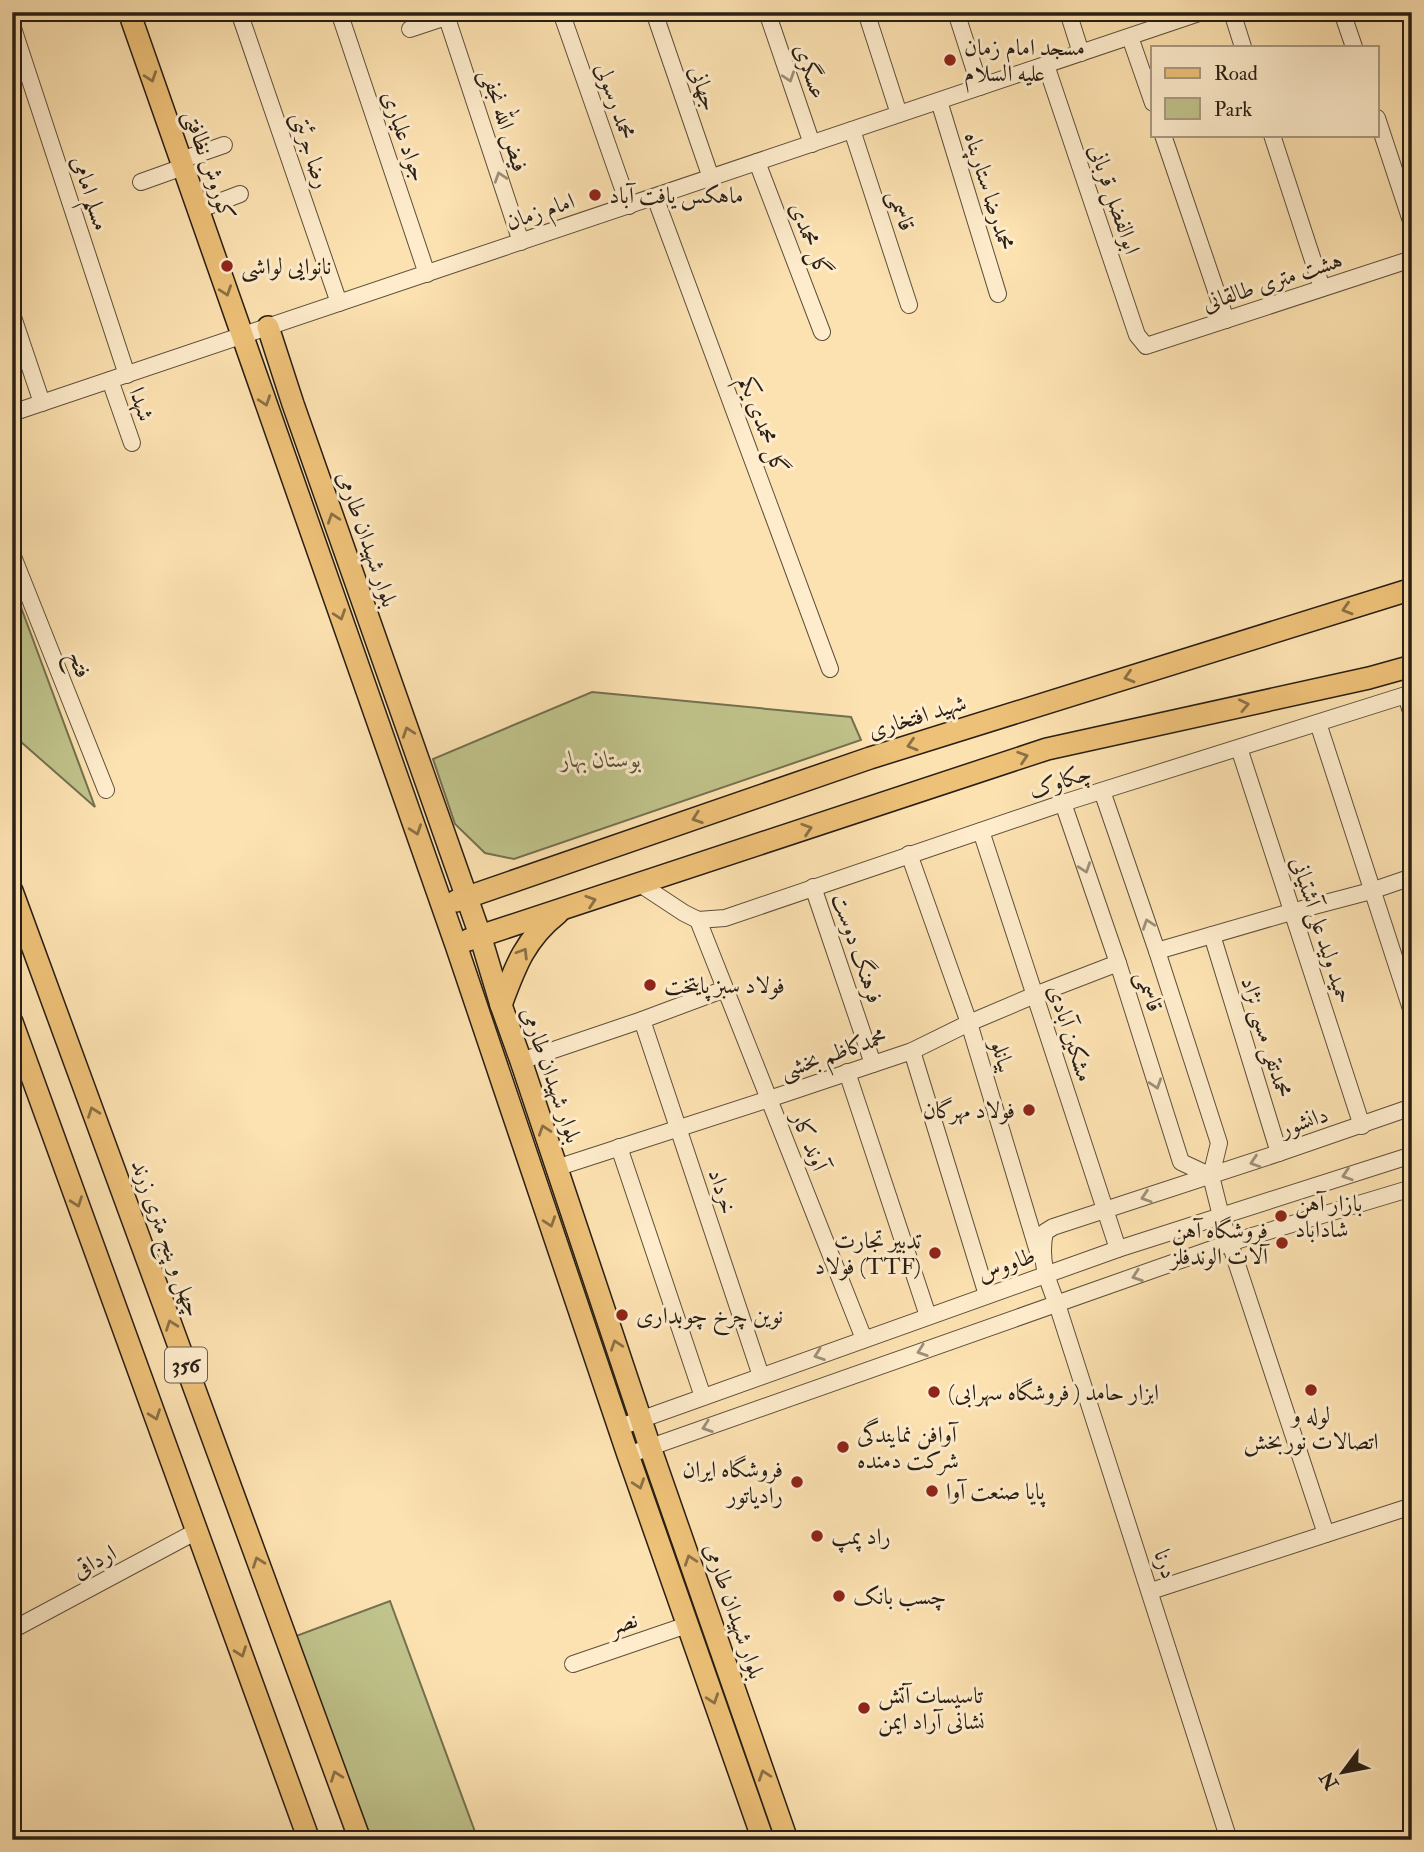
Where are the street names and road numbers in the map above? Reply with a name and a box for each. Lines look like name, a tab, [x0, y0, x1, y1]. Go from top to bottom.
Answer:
street label: عسگری	[788, 40, 833, 103]
street label: محمد رسولی	[589, 59, 642, 143]
street label: جهانی	[682, 62, 725, 115]
street label: فیض الله نجفی	[472, 64, 539, 176]
street label: جواد علیاری	[375, 87, 434, 185]
street label: کوروش نظافتی	[176, 106, 242, 225]
street label: رضا جرئتی	[284, 108, 337, 192]
street label: محمدرضا ستارپناه	[956, 128, 1021, 255]
street label: ابوالفضل قربانی	[1080, 140, 1147, 259]
street label: مسلم امامی	[57, 152, 116, 237]
street label: امام زمان	[502, 186, 580, 241]
street label: قاسمی	[880, 186, 922, 235]
street label: گل محمدی	[782, 198, 838, 281]
street label: هشت متری طالقانی	[1198, 245, 1346, 318]
street label: گل محمدی یکم	[726, 372, 795, 481]
street label: شهدا	[122, 383, 161, 425]
street label: بلوار شهیدان طارمی	[331, 467, 404, 611]
street label: فتح	[55, 646, 98, 684]
street label: شهید افتخاری	[864, 688, 970, 745]
street label: چکاوک	[1025, 758, 1095, 806]
street label: حمید ولید علی آشتیانی	[1281, 853, 1359, 1008]
street label: فرهنگ دوست	[825, 889, 890, 1007]
street label: قاسمی	[1128, 967, 1170, 1016]
street label: محمدتقی مسی نژاد	[1233, 973, 1299, 1102]
street label: مشکین آبادی	[1041, 981, 1100, 1085]
street label: بلوار شهیدان طارمی	[515, 1003, 588, 1147]
street label: محمدکاظم بخشی	[776, 1022, 893, 1092]
street label: بیانلو	[983, 1035, 1021, 1076]
street label: دانشور	[1274, 1100, 1332, 1144]
street label: آوند کار	[784, 1106, 836, 1178]
street label: چهل و پنج متری زرند	[119, 1156, 208, 1323]
street label: خرداد	[702, 1165, 743, 1217]
street label: طاووس	[973, 1241, 1039, 1288]
road number: 356	[165, 1348, 207, 1382]
street label: ارداقی	[67, 1538, 121, 1585]
street label: بلوار شهیدان طارمی	[698, 1539, 771, 1683]
street label: درنا	[1147, 1546, 1184, 1583]
street label: نصر	[603, 1605, 642, 1643]

